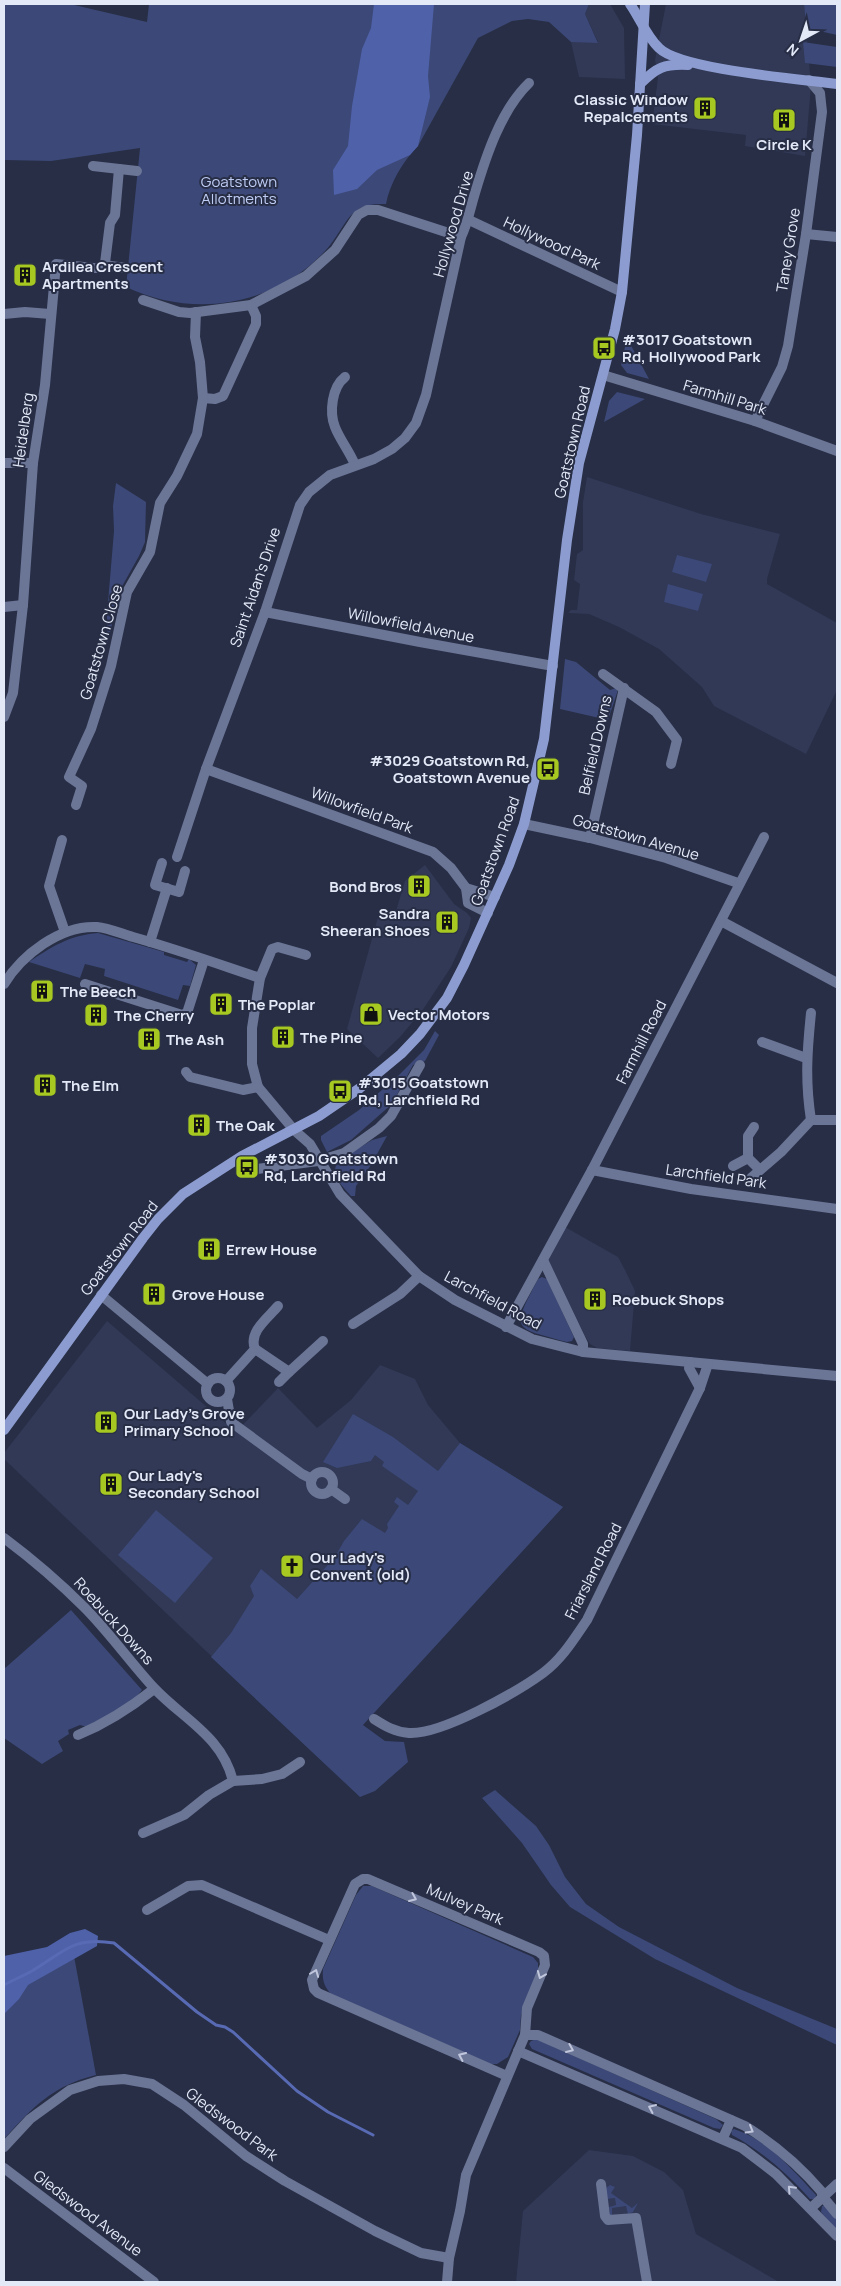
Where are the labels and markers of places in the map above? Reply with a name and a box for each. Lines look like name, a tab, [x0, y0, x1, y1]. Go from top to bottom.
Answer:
place label: Classic Window Repalcements	[574, 89, 688, 127]
building icon: Classic Window Repalcements	[692, 95, 718, 121]
building icon: Circle K	[771, 107, 797, 133]
place label: Circle K	[756, 134, 812, 155]
place label: Ardilea Crescent Apartments	[42, 256, 163, 294]
building icon: Ardilea Crescent Apartments	[12, 262, 38, 288]
place label: #3017 Goatstown Rd, Hollywood Park	[622, 329, 761, 367]
bus stop icon: #3017 Goatstown Rd, Hollywood Park	[591, 335, 617, 361]
place label: #3029 Goatstown Rd, Goatstown Avenue	[369, 750, 530, 788]
bus stop icon: #3029 Goatstown Rd, Goatstown Avenue	[535, 756, 561, 782]
building icon: Bond Bros	[406, 873, 432, 899]
place label: Bond Bros	[329, 876, 402, 897]
place label: Sandra Sheeran Shoes	[320, 903, 430, 941]
building icon: Sandra Sheeran Shoes	[434, 909, 460, 935]
building icon: The Beech	[29, 978, 55, 1004]
place label: The Beech	[60, 981, 136, 1002]
building icon: The Poplar	[208, 991, 234, 1017]
place label: The Poplar	[238, 994, 315, 1015]
shop icon: Vector Motors	[358, 1001, 384, 1027]
building icon: The Cherry	[83, 1002, 109, 1028]
place label: Vector Motors	[388, 1004, 490, 1025]
place label: The Cherry	[114, 1005, 195, 1026]
building icon: The Pine	[270, 1024, 296, 1050]
building icon: The Ash	[136, 1026, 162, 1052]
place label: The Pine	[300, 1027, 363, 1048]
place label: The Ash	[166, 1029, 224, 1050]
building icon: The Elm	[32, 1072, 58, 1098]
place label: #3015 Goatstown Rd, Larchfield Rd	[358, 1072, 489, 1110]
place label: The Elm	[62, 1075, 119, 1096]
bus stop icon: #3015 Goatstown Rd, Larchfield Rd	[327, 1078, 353, 1104]
building icon: The Oak	[186, 1112, 212, 1138]
place label: The Oak	[216, 1115, 275, 1136]
place label: #3030 Goatstown Rd, Larchfield Rd	[264, 1148, 398, 1186]
bus stop icon: #3030 Goatstown Rd, Larchfield Rd	[234, 1154, 260, 1180]
building icon: Errew House	[196, 1236, 222, 1262]
place label: Errew House	[226, 1239, 317, 1260]
building icon: Grove House	[141, 1281, 167, 1307]
place label: Grove House	[172, 1284, 264, 1305]
building icon: Roebuck Shops	[582, 1286, 608, 1312]
place label: Roebuck Shops	[612, 1289, 724, 1310]
place label: Our Lady's Grove Primary School	[124, 1403, 245, 1441]
building icon: Our Lady's Grove Primary School	[93, 1409, 119, 1435]
place label: Our Lady's Secondary School	[128, 1465, 259, 1503]
building icon: Our Lady's Secondary School	[98, 1471, 124, 1497]
place label: Our Lady's Convent (old)	[310, 1547, 411, 1585]
church icon: Our Lady's Convent (old)	[279, 1553, 305, 1579]

